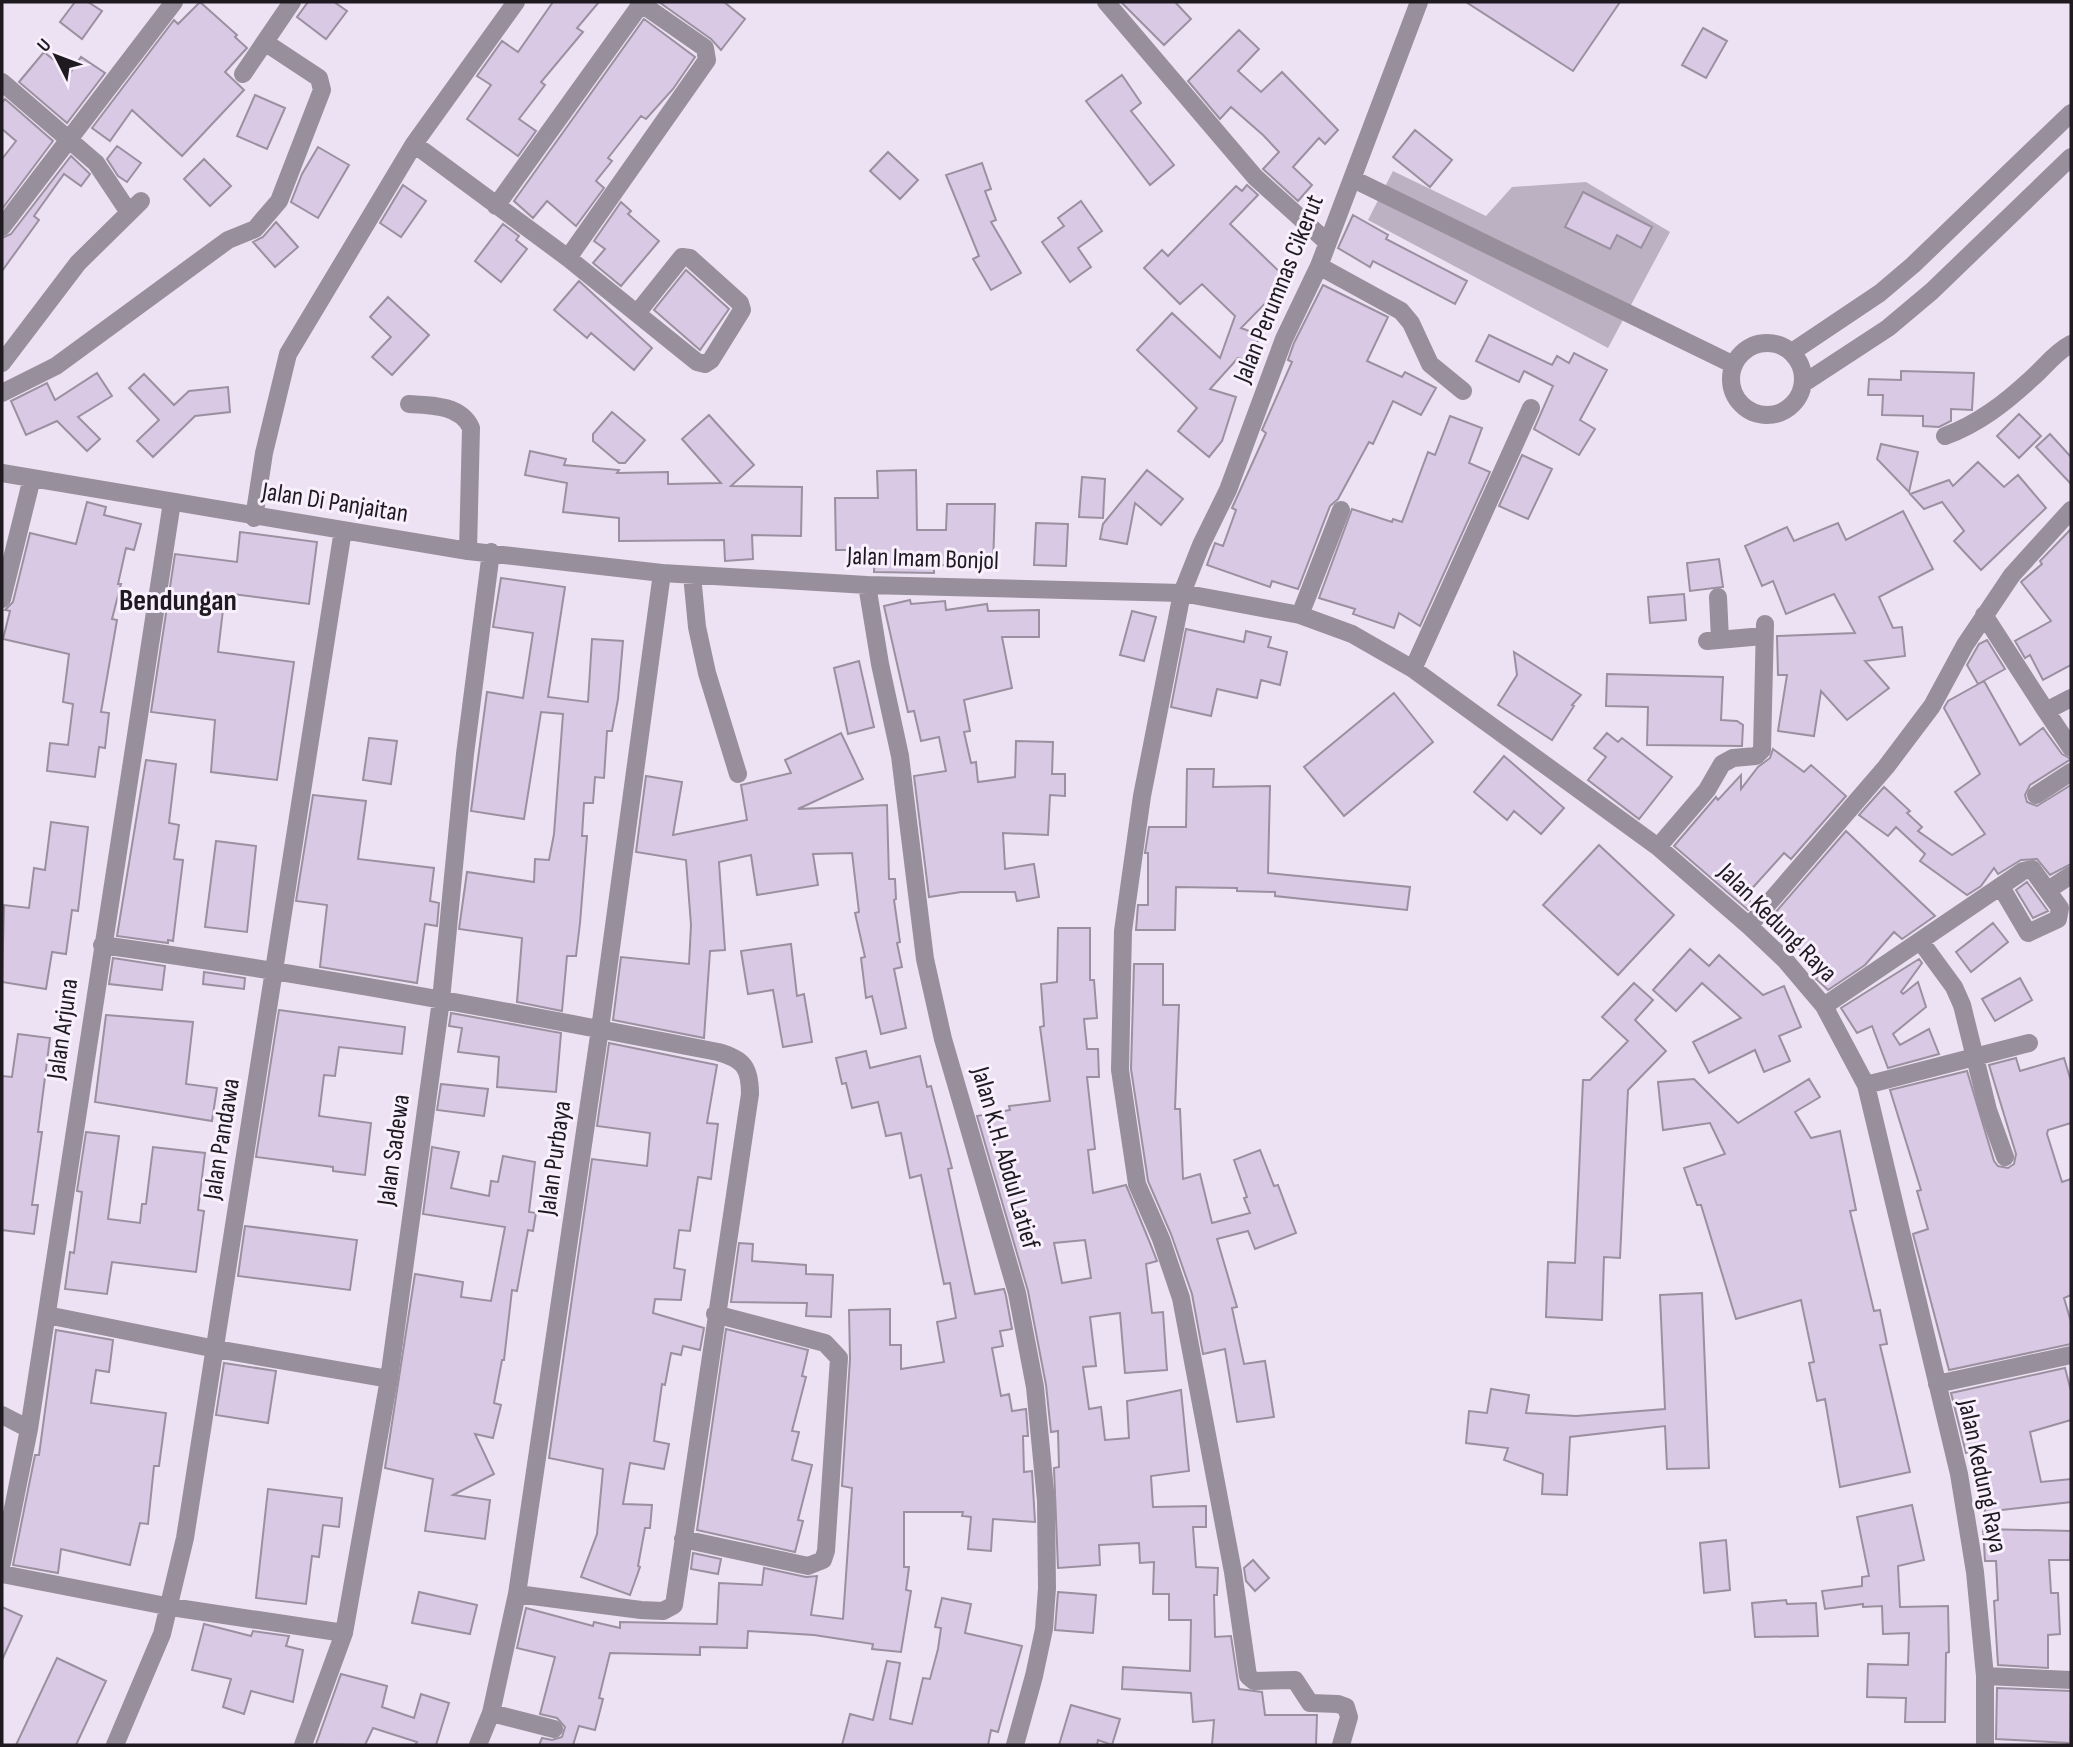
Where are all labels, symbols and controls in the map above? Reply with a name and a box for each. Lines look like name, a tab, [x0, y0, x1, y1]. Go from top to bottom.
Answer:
north arrow	[21, 21, 91, 91]
text: U	[33, 34, 56, 57]
street label: Jalan Perumnas Cikerut	[1227, 190, 1331, 389]
street label: Jalan Di Panjaitan	[259, 476, 410, 530]
street label: Jalan Imam Bonjol	[846, 541, 999, 577]
district label: Bendungan	[119, 583, 237, 619]
street label: Jalan Kedung Raya	[1710, 856, 1843, 989]
street label: Jalan Arjuna	[40, 977, 85, 1082]
street label: Jalan K.H. Abdul Latief	[964, 1062, 1046, 1253]
street label: Jalan Pandawa	[197, 1076, 247, 1203]
street label: Jalan Sadewa	[371, 1092, 417, 1209]
street label: Jalan Purbaya	[532, 1099, 578, 1218]
street label: Jalan Kedung Raya	[1950, 1396, 2013, 1555]

